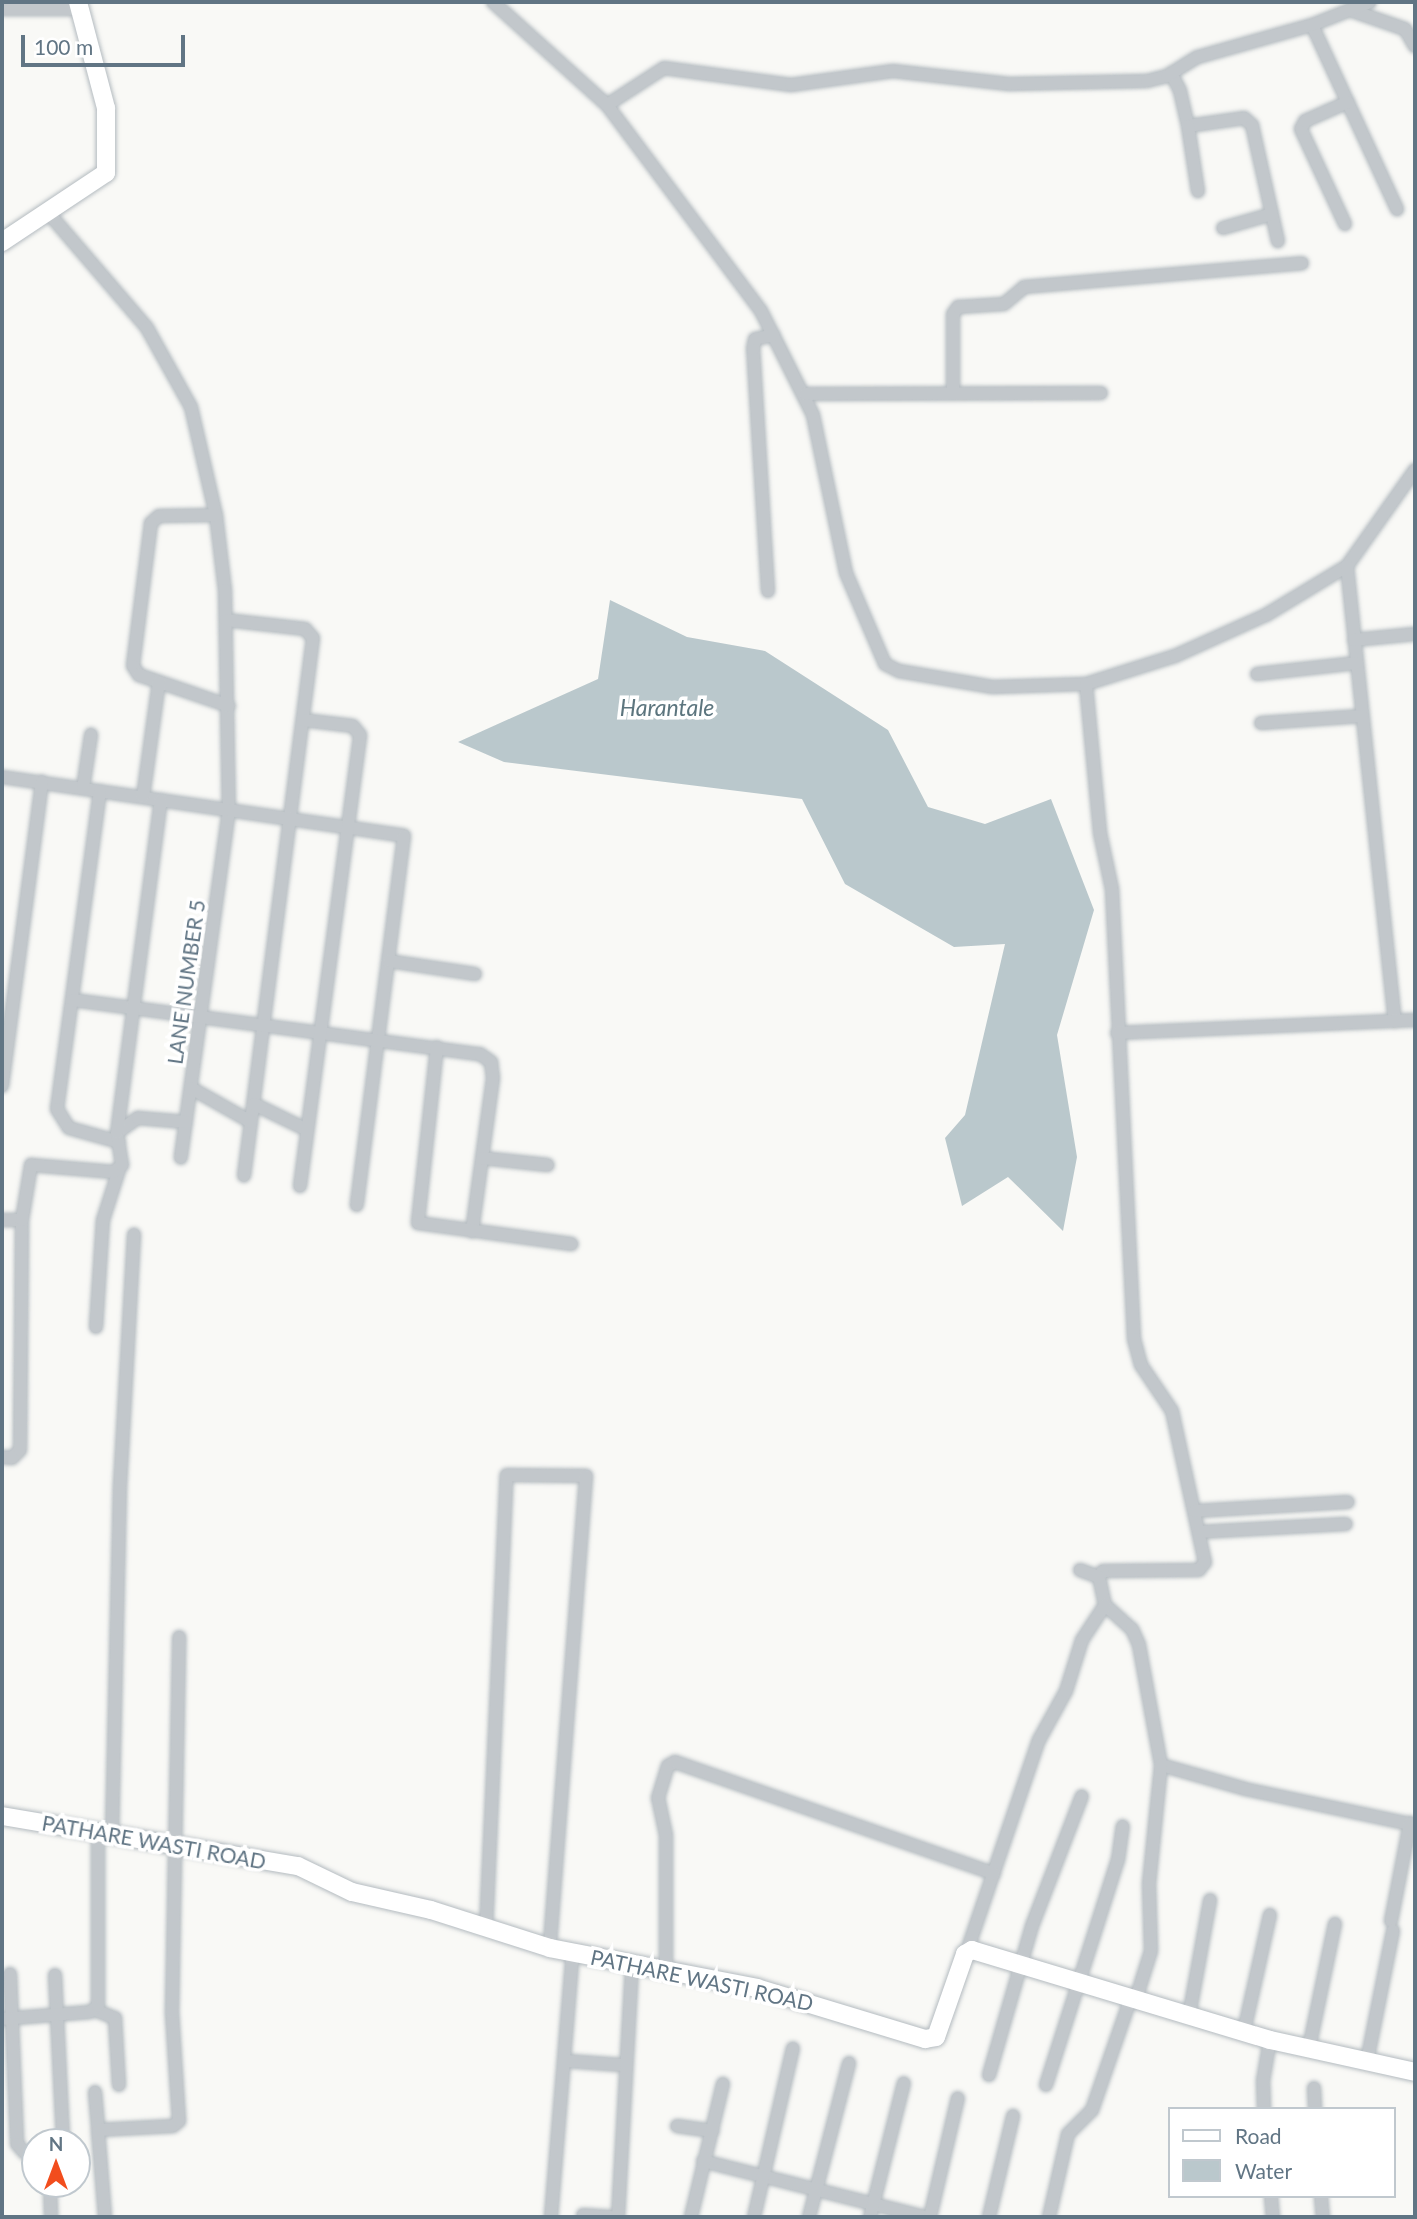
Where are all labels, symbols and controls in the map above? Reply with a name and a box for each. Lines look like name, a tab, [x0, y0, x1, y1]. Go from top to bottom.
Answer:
scale bar	[24, 21, 189, 65]
text: 100 m	[34, 34, 93, 59]
water label: Harantale	[620, 693, 714, 721]
street label: LANE NUMBER 5	[162, 898, 210, 1066]
street label: PATHARE WASTI ROAD	[40, 1810, 268, 1874]
street label: PATHARE WASTI ROAD	[588, 1944, 816, 2016]
legend	[1168, 2107, 1396, 2198]
text: Road	[1235, 2123, 1282, 2148]
north arrow	[21, 2128, 91, 2198]
text: N	[49, 2132, 63, 2155]
text: Water	[1235, 2158, 1292, 2183]

